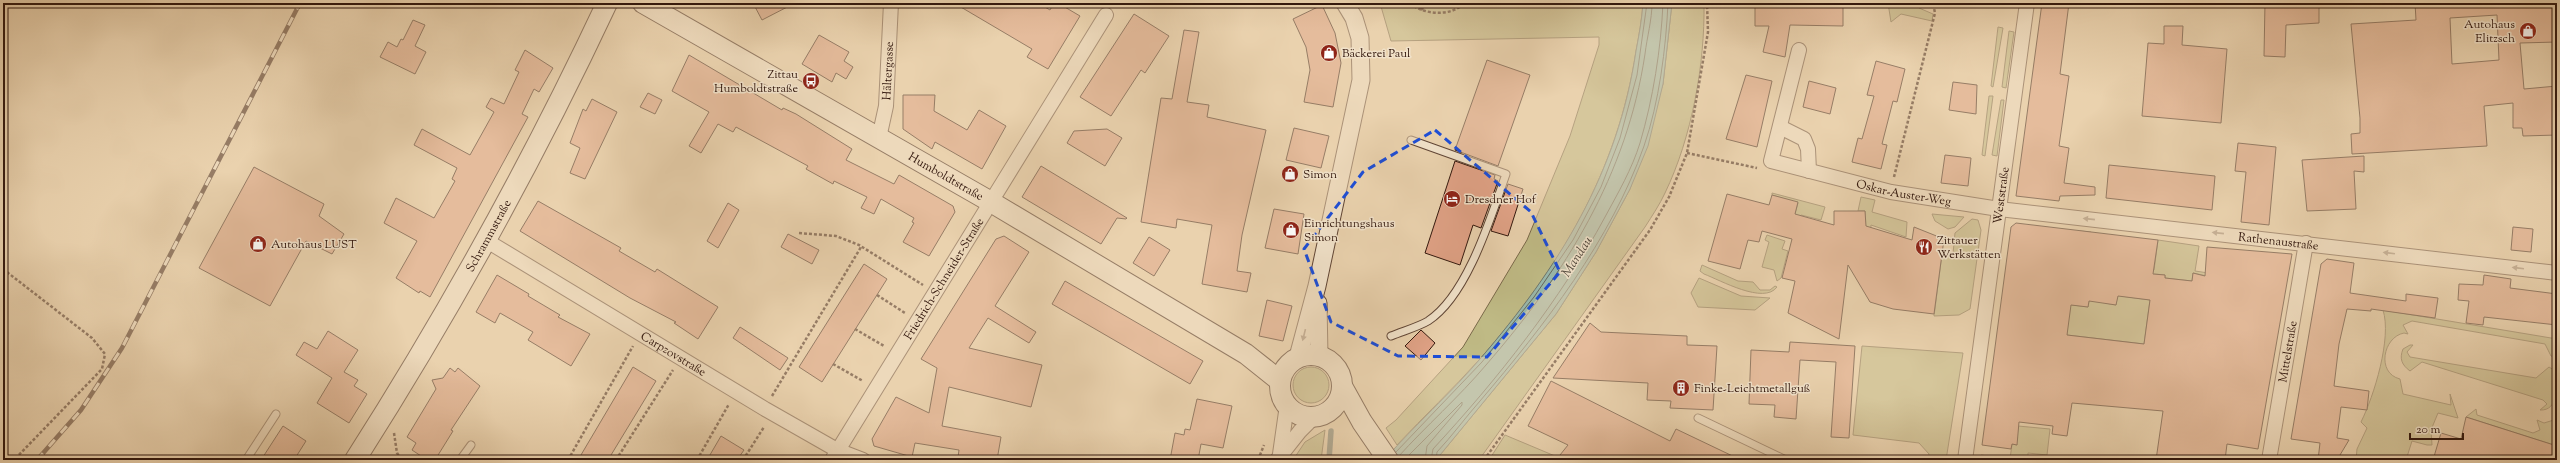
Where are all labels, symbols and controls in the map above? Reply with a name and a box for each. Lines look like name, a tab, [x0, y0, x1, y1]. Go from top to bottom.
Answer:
place label: Autohaus Elitzsch	[2464, 16, 2515, 48]
shop icon: Autohaus Elitzsch	[2518, 21, 2538, 41]
street label: Hältergasse	[878, 41, 899, 101]
shop icon: Bäckerei Paul	[1319, 43, 1339, 63]
place label: Bäckerei Paul	[1342, 45, 1411, 63]
place label: Zittau Humboldtstraße	[714, 66, 798, 98]
bus stop icon: Zittau Humboldtstraße	[801, 71, 821, 91]
street label: Humboldtstraße	[904, 148, 987, 206]
shop icon: Simon	[1280, 164, 1300, 184]
place label: Simon	[1303, 166, 1337, 184]
street label: Weststraße	[1989, 166, 2015, 225]
street label: Oskar-Auster-Weg	[1854, 175, 1952, 211]
hotel icon: Dresdner Hof	[1442, 189, 1462, 209]
place label: Dresdner Hof	[1465, 191, 1537, 209]
street label: Schrammstraße	[462, 196, 517, 276]
street label: Friedrich-Schneider-Straße	[900, 214, 989, 344]
place label: Einrichtungshaus Simon	[1304, 215, 1395, 247]
one-way arrow	[2083, 216, 2095, 223]
shop icon: Einrichtungshaus Simon	[1281, 220, 1301, 240]
street label: Rathenaustraße	[2237, 228, 2320, 256]
one-way arrow	[2212, 230, 2224, 237]
place label: Zittauer Werkstätten	[1937, 232, 2001, 264]
water label: Mandau	[1558, 233, 1598, 281]
shop icon: Autohaus LUST	[248, 234, 268, 254]
place label: Autohaus LUST	[271, 236, 357, 254]
restaurant icon: Zittauer Werkstätten	[1914, 237, 1934, 257]
one-way arrow	[2383, 250, 2395, 256]
one-way arrow	[2512, 265, 2524, 271]
street label: Mittelstraße	[2274, 319, 2303, 384]
street label: Carpzovstraße	[637, 328, 710, 382]
one-way arrow	[1301, 330, 1307, 342]
building icon: Finke-Leichtmetallguß	[1671, 378, 1691, 398]
place label: Finke-Leichtmetallguß	[1694, 380, 1810, 398]
scale bar	[2410, 415, 2463, 441]
text: 20 m	[2416, 421, 2441, 439]

